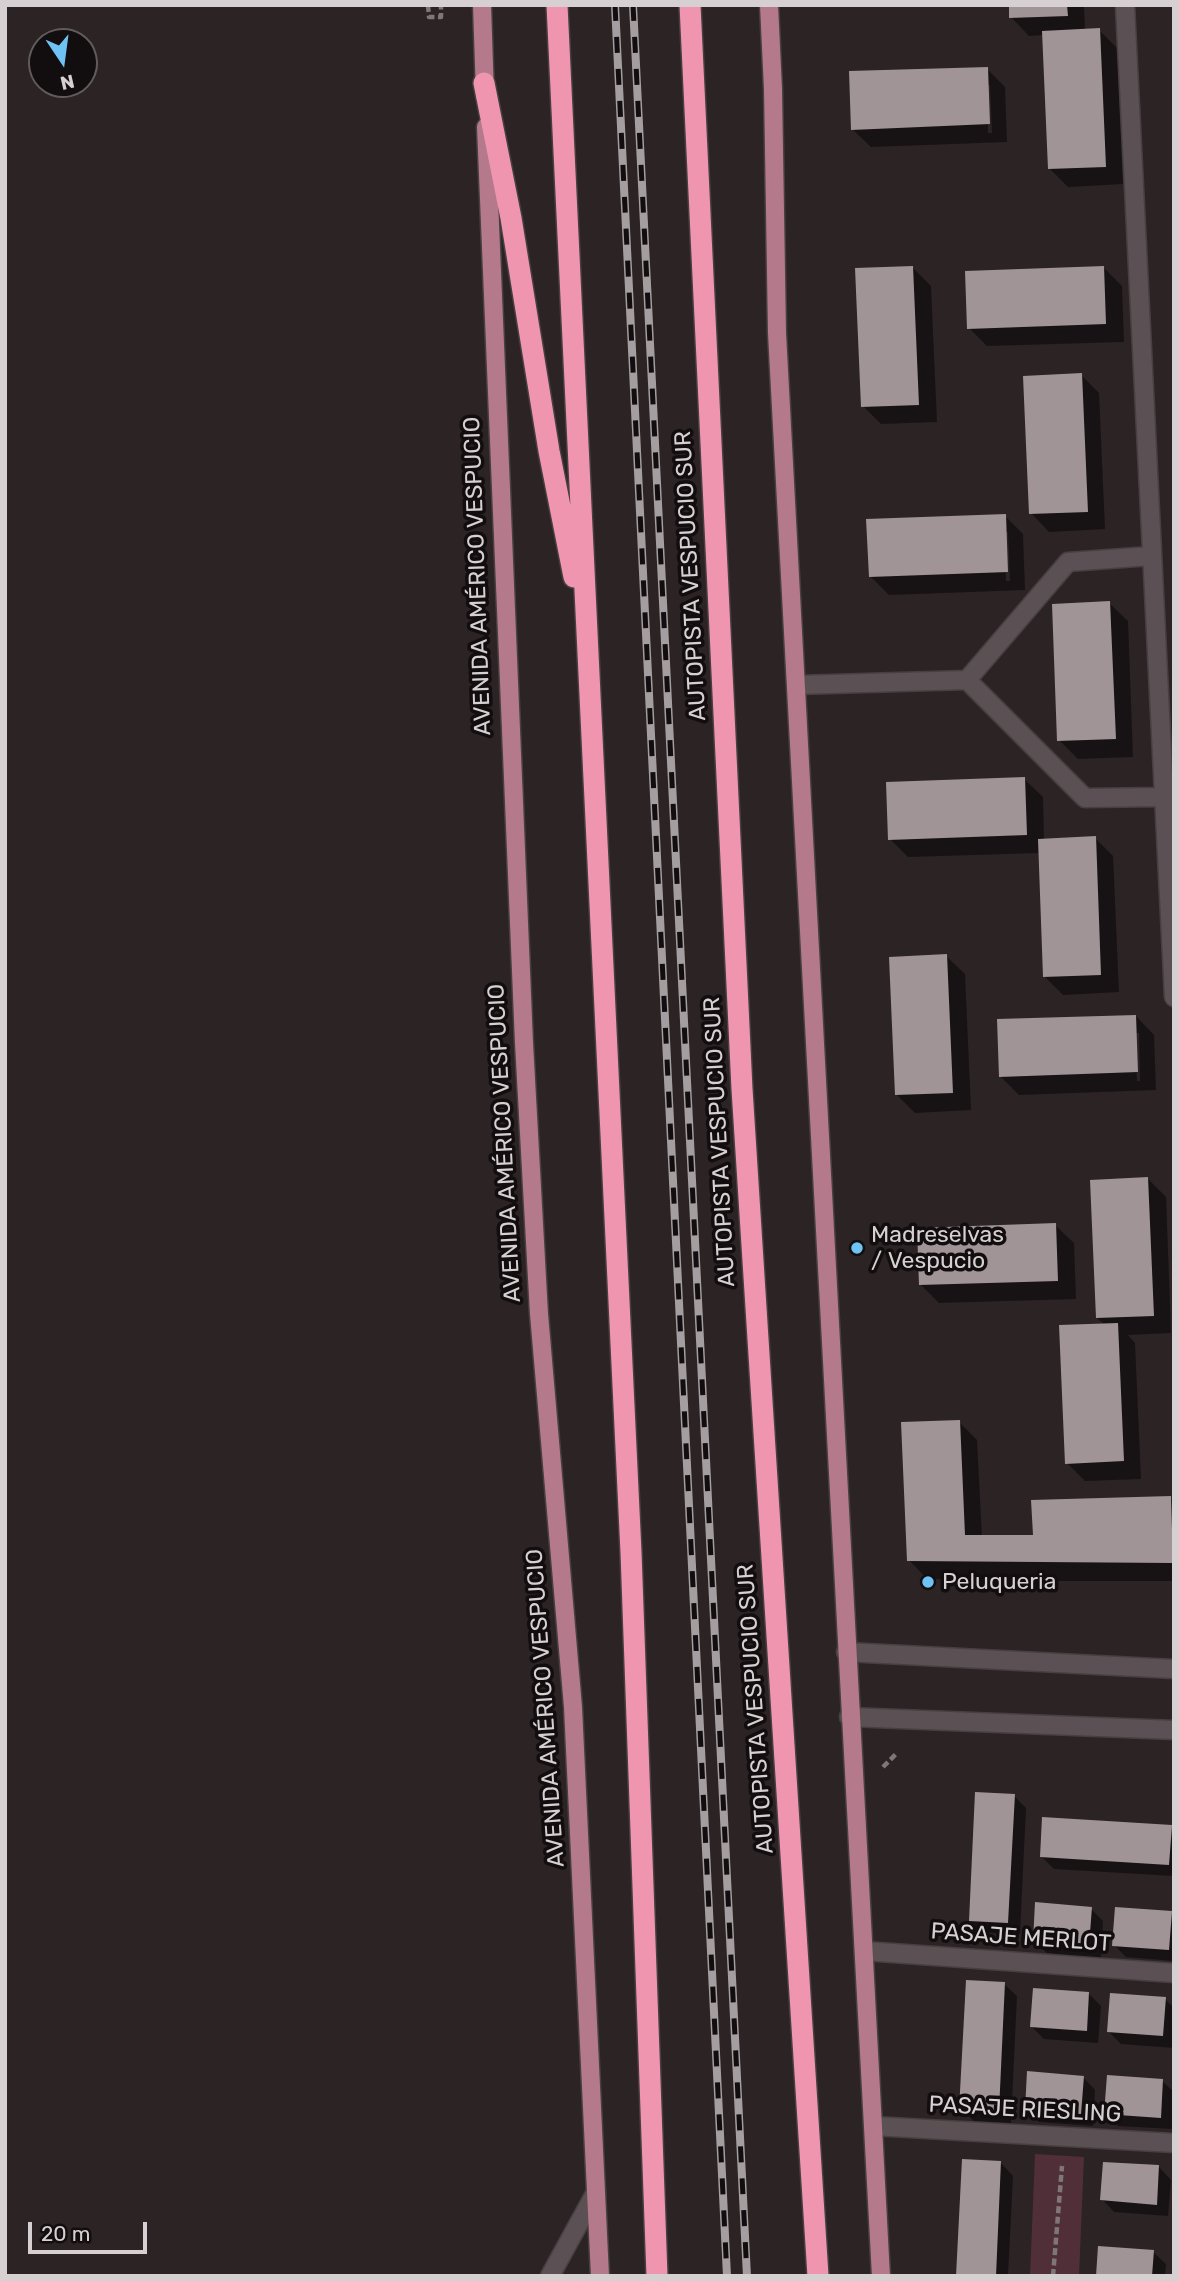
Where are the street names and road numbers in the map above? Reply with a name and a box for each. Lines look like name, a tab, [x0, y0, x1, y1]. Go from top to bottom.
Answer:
street label: AVENIDA AMÉRICO VESPUCIO	[459, 416, 497, 736]
street label: AUTOPISTA VESPUCIO SUR	[670, 430, 712, 722]
street label: AVENIDA AMÉRICO VESPUCIO	[483, 983, 527, 1303]
street label: AUTOPISTA VESPUCIO SUR	[699, 996, 741, 1288]
street label: AVENIDA AMÉRICO VESPUCIO	[521, 1548, 571, 1868]
street label: AUTOPISTA VESPUCIO SUR	[732, 1563, 780, 1855]
street label: PASAJE MERLOT	[930, 1918, 1112, 1958]
street label: PASAJE RIESLING	[928, 2091, 1122, 2129]

